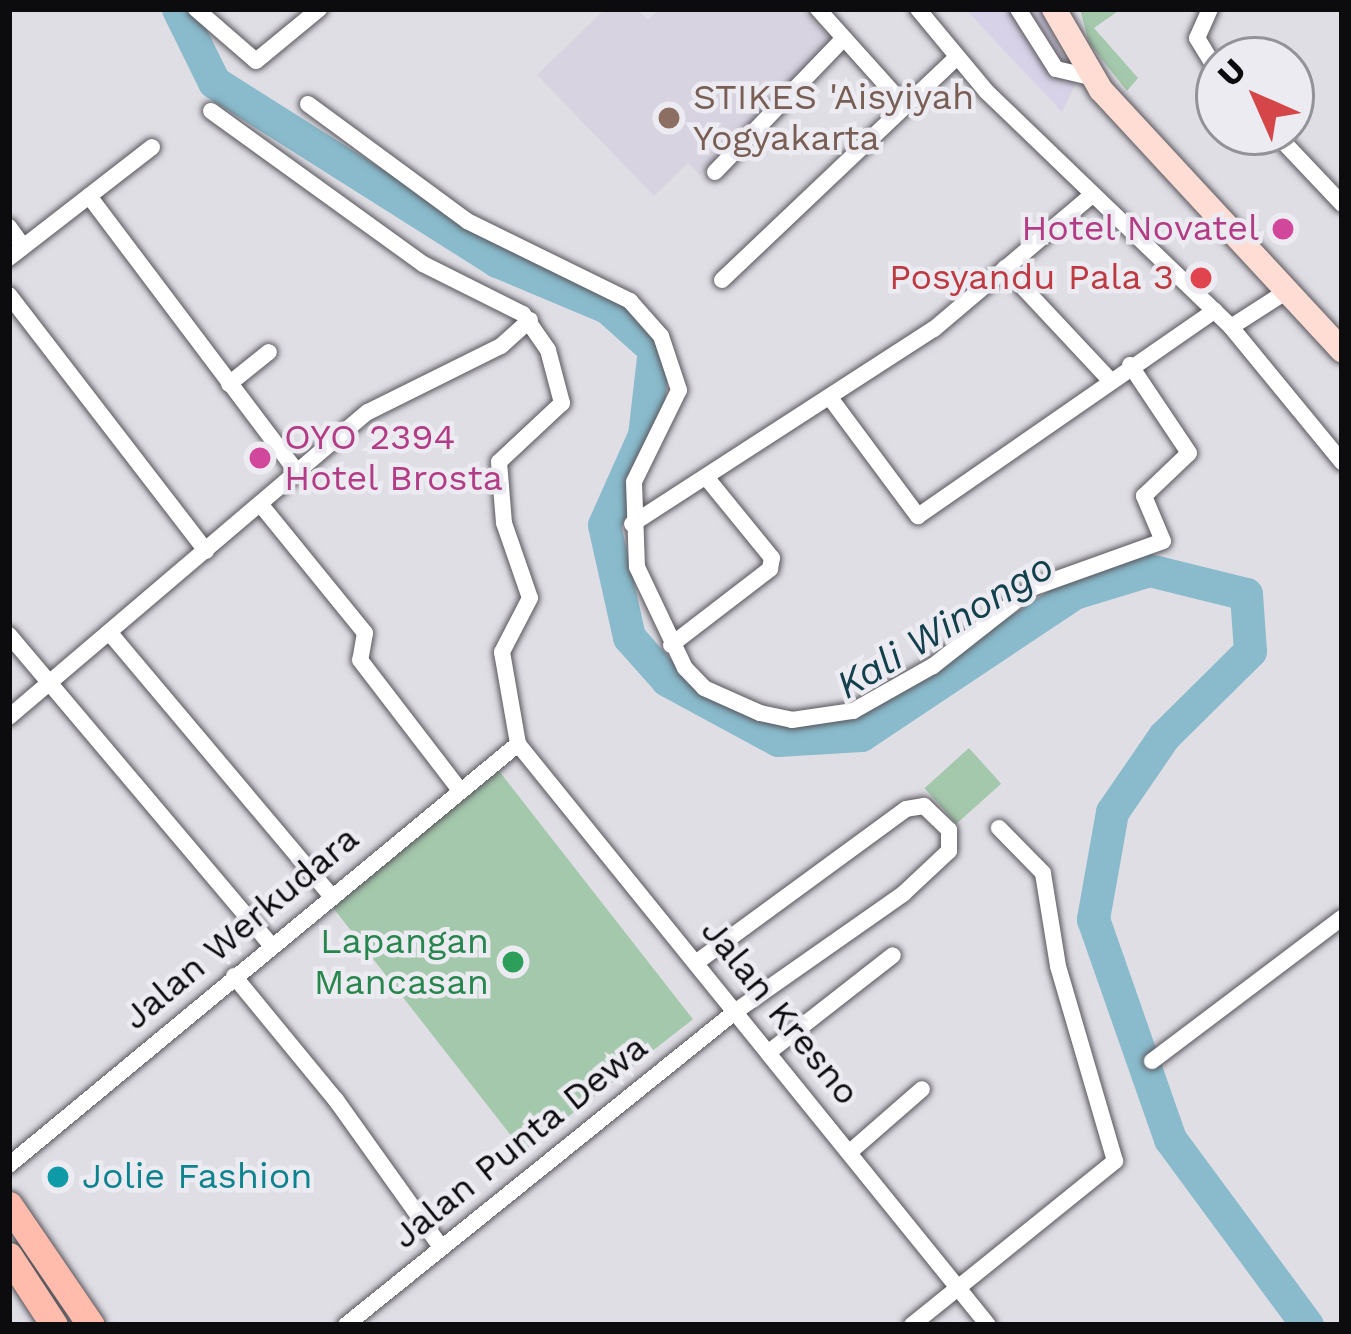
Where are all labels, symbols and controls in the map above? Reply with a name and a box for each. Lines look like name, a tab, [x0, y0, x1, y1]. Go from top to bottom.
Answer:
north arrow	[1195, 36, 1315, 156]
text: U	[1209, 50, 1253, 94]
place label: STIKES 'Aisyiyah Yogyakarta	[693, 75, 974, 160]
marker: STIKES 'Aisyiyah Yogyakarta	[656, 105, 682, 131]
place label: Hotel Novatel	[1020, 207, 1259, 251]
marker: Hotel Novatel	[1270, 216, 1296, 242]
place label: Posyandu Pala 3	[888, 256, 1174, 300]
marker: Posyandu Pala 3	[1185, 262, 1217, 294]
place label: OYO 2394 Hotel Brosta	[284, 415, 504, 500]
marker: OYO 2394 Hotel Brosta	[247, 445, 273, 471]
water label: Kali Winongo	[828, 543, 1062, 709]
street label: Jalan Werkudara	[114, 817, 368, 1039]
street label: Jalan Kresno	[692, 910, 868, 1114]
place label: Lapangan Mancasan	[314, 919, 489, 1004]
marker: Lapangan Mancasan	[500, 949, 526, 975]
street label: Jalan Punta Dewa	[383, 1026, 657, 1258]
place label: Jolie Fashion	[82, 1155, 313, 1199]
marker: Jolie Fashion	[45, 1164, 71, 1190]

